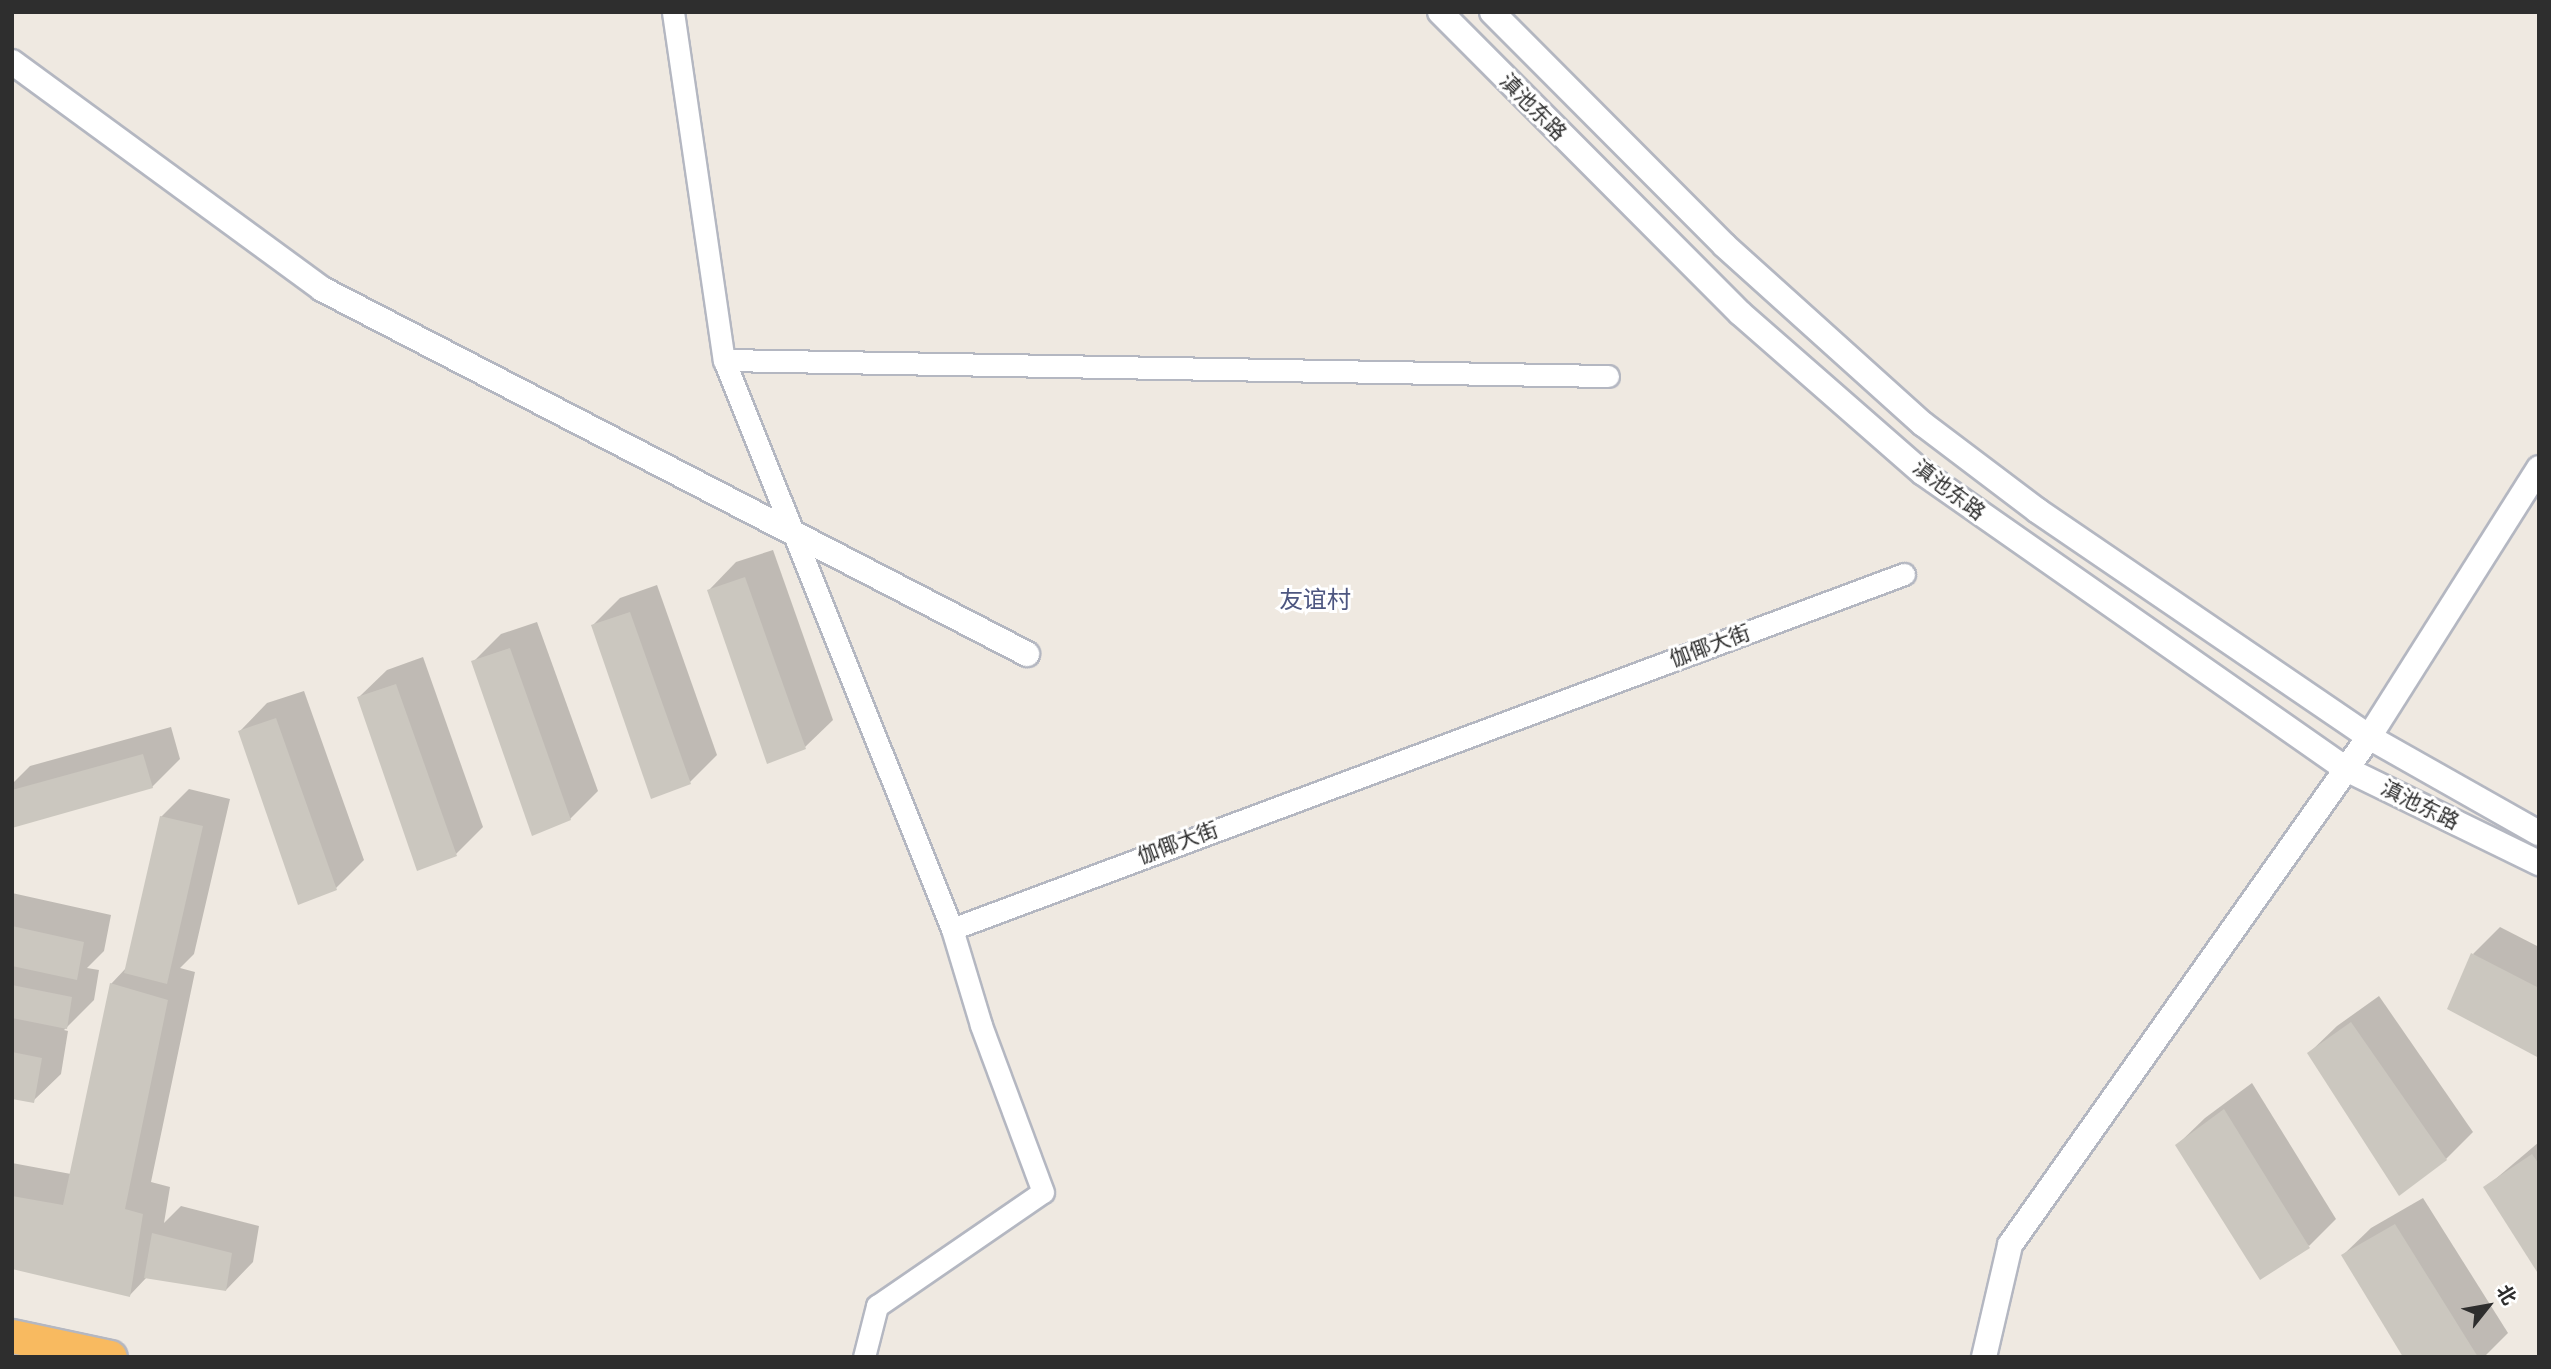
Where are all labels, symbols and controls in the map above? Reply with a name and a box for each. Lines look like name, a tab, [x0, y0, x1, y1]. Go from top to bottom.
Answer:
street label: 滇池东路	[1494, 68, 1572, 146]
street label: 滇池东路	[1908, 455, 1990, 525]
district label: 友谊村	[1279, 587, 1351, 615]
street label: 伽倻大街	[1666, 620, 1754, 672]
street label: 滇池东路	[2377, 775, 2463, 835]
street label: 伽倻大街	[1134, 817, 1222, 869]
north arrow	[2453, 1271, 2523, 1341]
text: 北	[2490, 1280, 2522, 1310]

